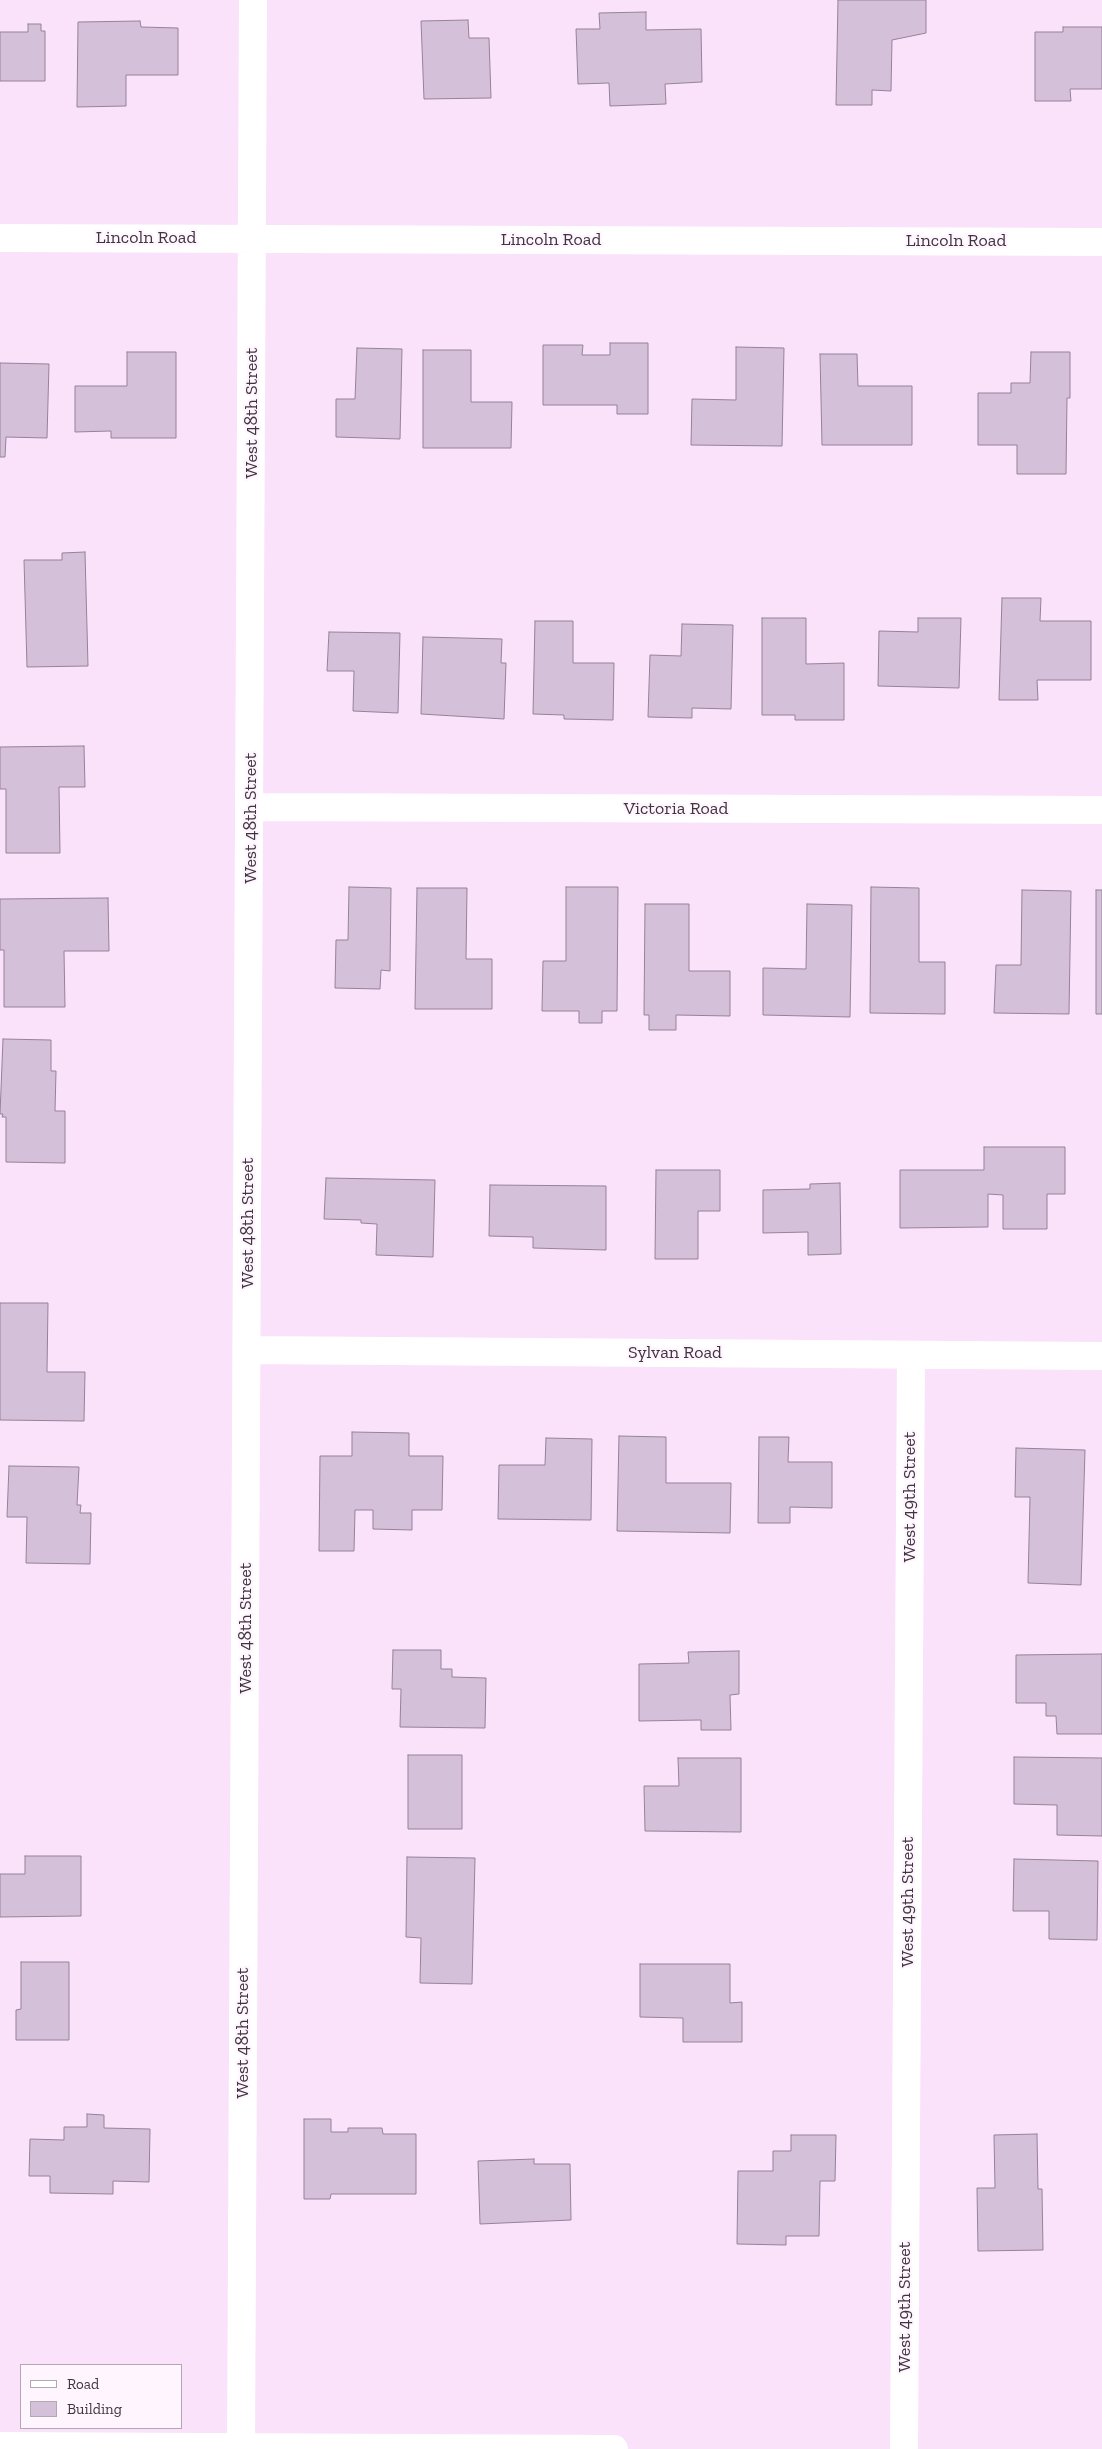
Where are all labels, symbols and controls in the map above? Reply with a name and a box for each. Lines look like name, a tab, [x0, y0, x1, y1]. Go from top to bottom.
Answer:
street label: Lincoln Road	[96, 227, 196, 249]
street label: Lincoln Road	[501, 229, 601, 251]
street label: Lincoln Road	[906, 230, 1006, 252]
street label: West 48th Street	[241, 348, 263, 478]
street label: West 48th Street	[240, 753, 262, 883]
street label: Victoria Road	[624, 798, 728, 820]
street label: West 48th Street	[237, 1158, 259, 1288]
street label: Sylvan Road	[628, 1342, 722, 1364]
street label: West 49th Street	[899, 1432, 921, 1562]
street label: West 48th Street	[235, 1563, 257, 1693]
street label: West 49th Street	[897, 1837, 919, 1967]
street label: West 48th Street	[232, 1968, 254, 2098]
street label: West 49th Street	[894, 2242, 916, 2372]
legend	[20, 2364, 182, 2429]
text: Road	[67, 2375, 99, 2393]
text: Building	[67, 2400, 122, 2418]

